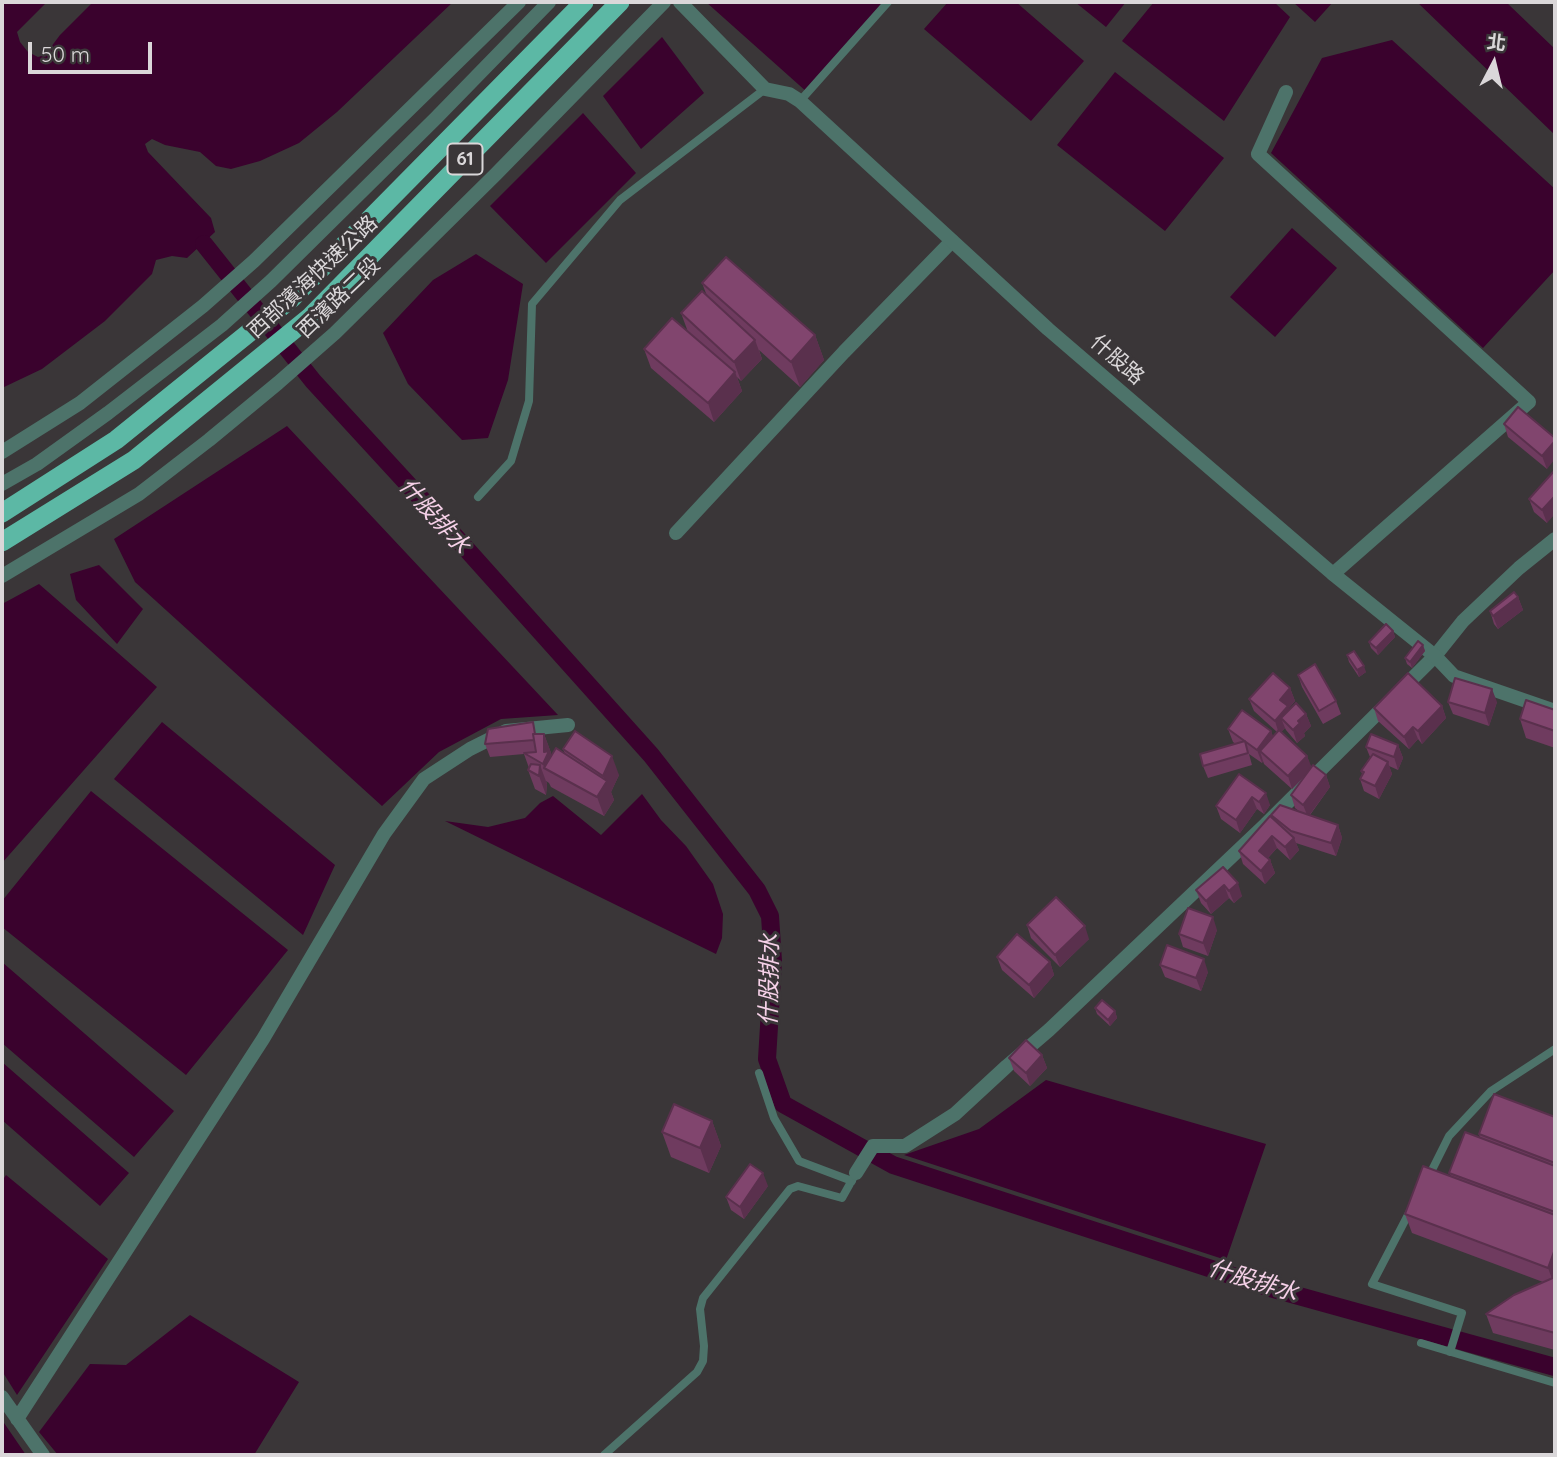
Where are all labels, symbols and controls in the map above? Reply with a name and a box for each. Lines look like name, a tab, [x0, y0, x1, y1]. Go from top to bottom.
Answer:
scale bar	[32, 28, 156, 72]
north arrow	[1459, 28, 1529, 98]
text: 北	[1486, 29, 1507, 55]
text: 50 m	[41, 41, 90, 67]
road number: 61	[448, 144, 482, 174]
street label: 西部濱海快速公路	[243, 210, 383, 344]
street label: 西濱路二段	[292, 252, 386, 344]
street label: 什股路	[1085, 330, 1149, 390]
water label: 什股排水	[393, 473, 475, 559]
water label: 什股排水	[755, 934, 785, 1026]
water label: 什股排水	[1205, 1254, 1301, 1308]

